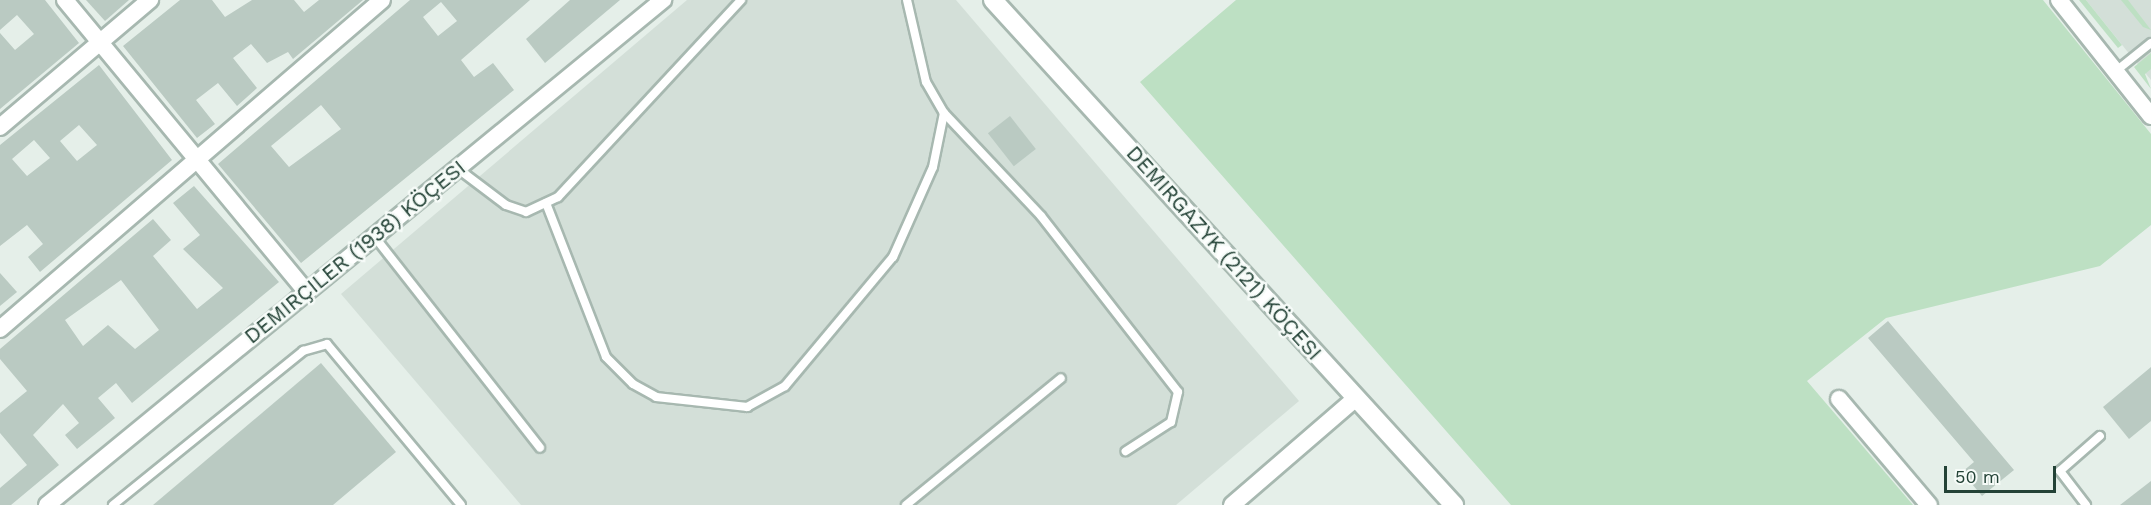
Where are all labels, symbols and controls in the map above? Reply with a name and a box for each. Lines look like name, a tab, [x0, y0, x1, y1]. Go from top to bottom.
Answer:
street label: DEMIRGAZYK (2121) KÖÇESI	[1121, 141, 1327, 365]
street label: DEMIRÇILER (1938) KÖÇESI	[239, 155, 471, 349]
scale bar	[1947, 454, 2060, 492]
text: 50 m	[1955, 466, 2000, 487]

